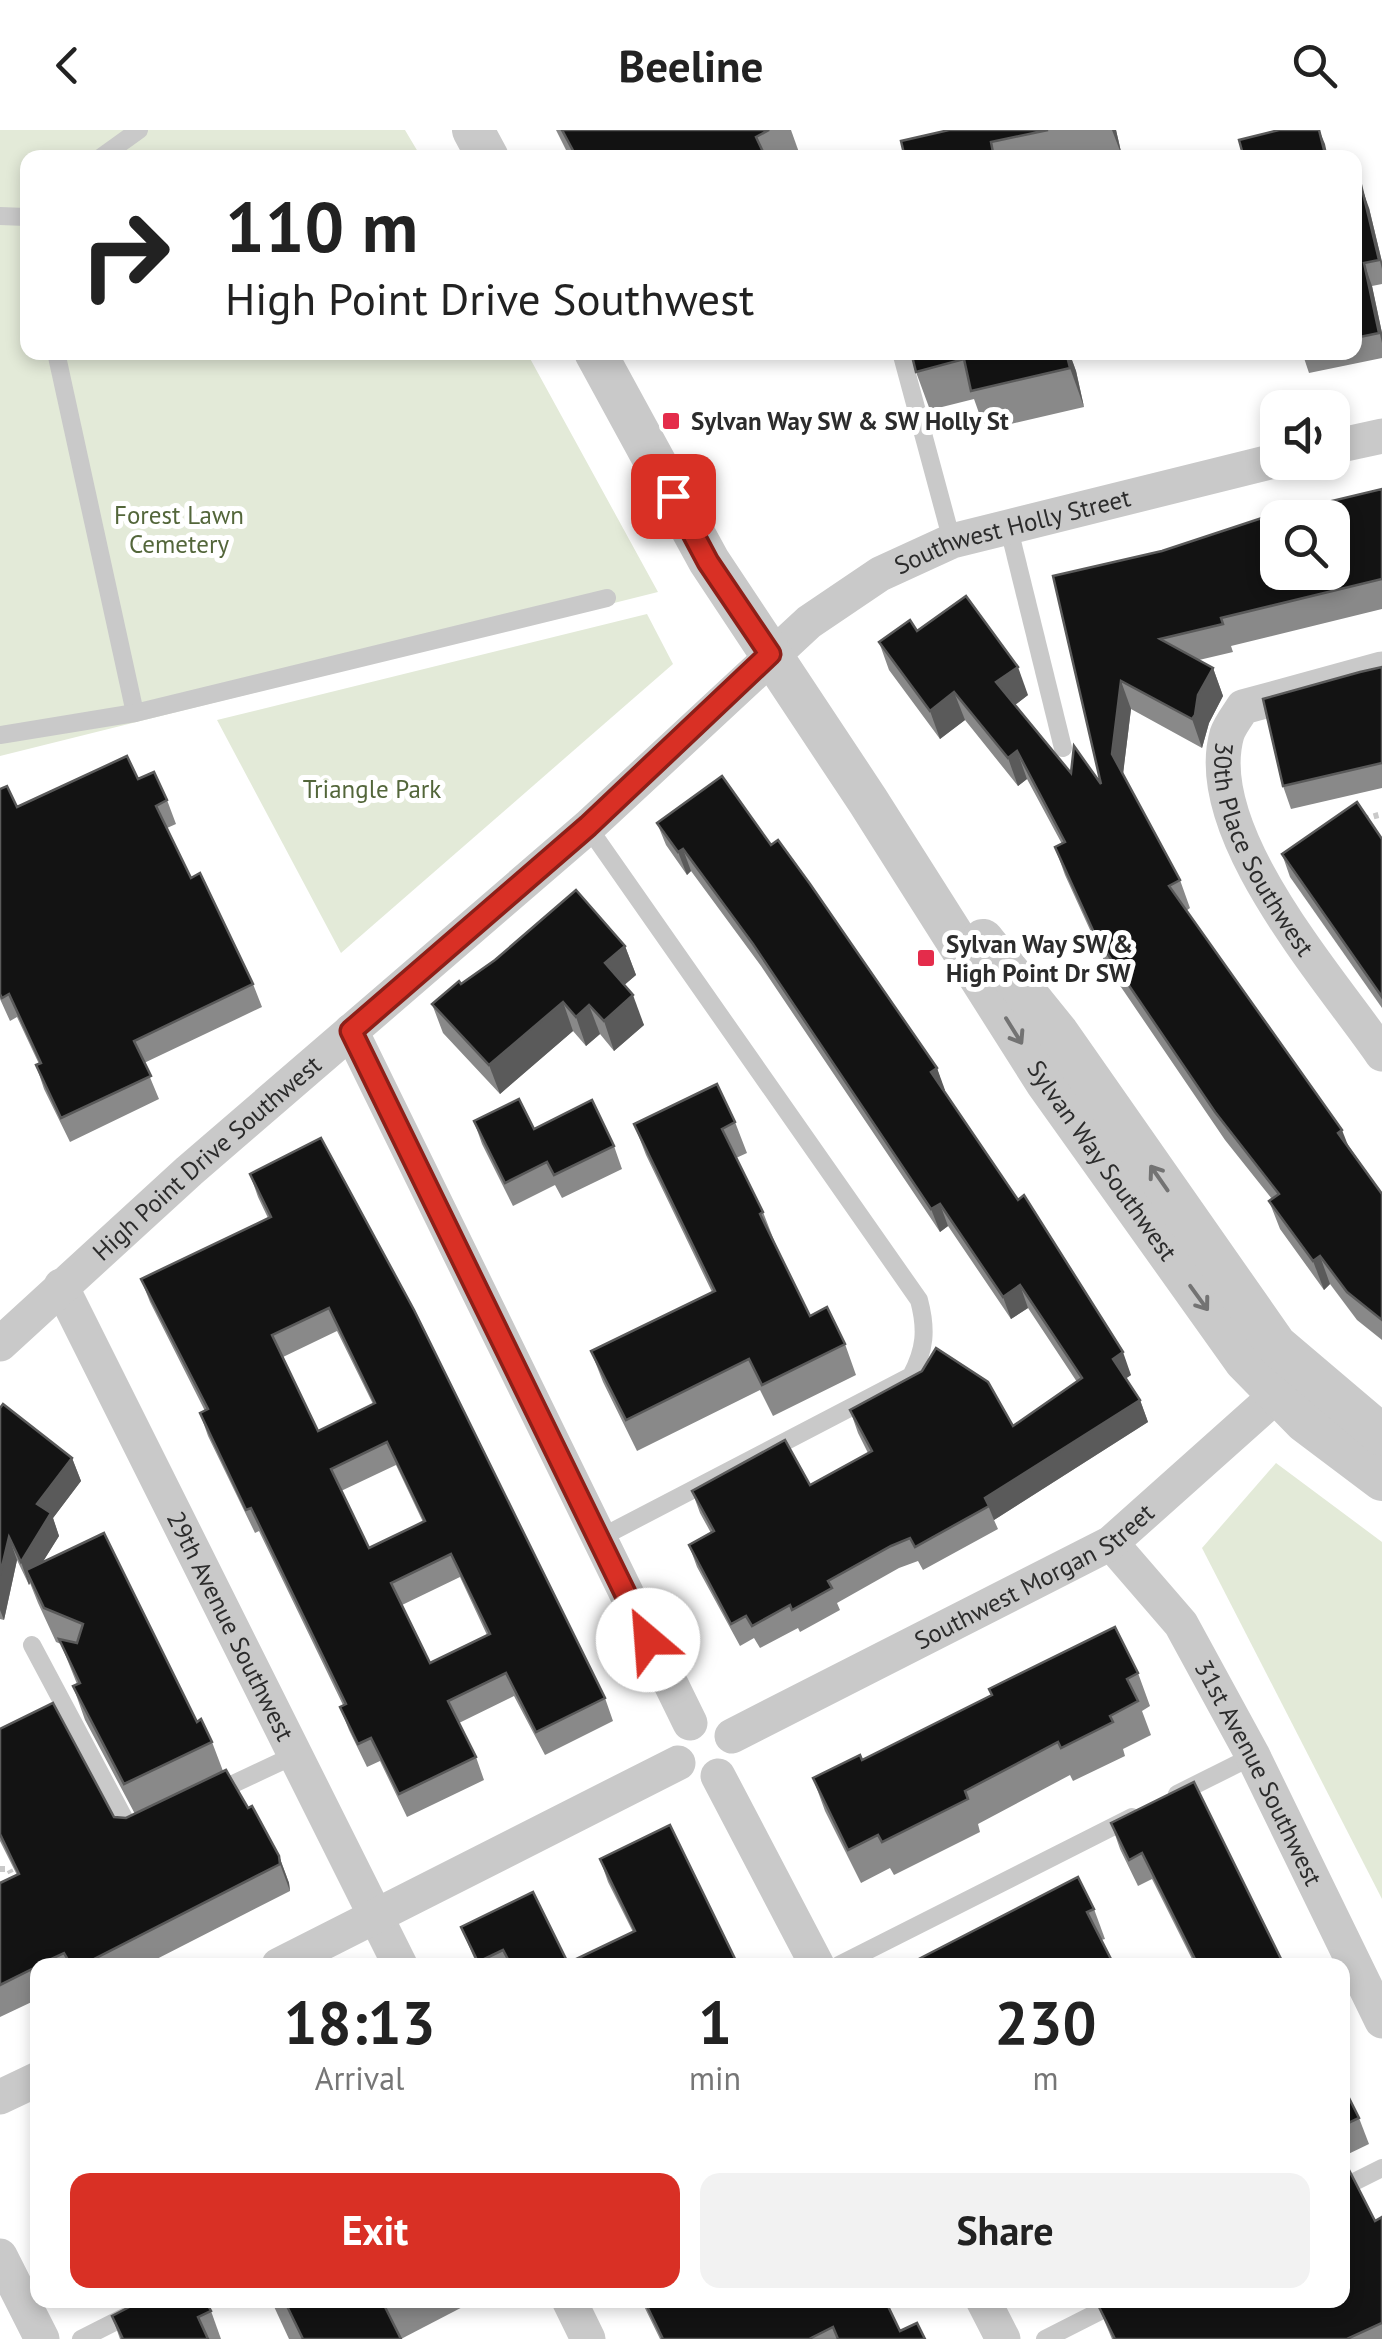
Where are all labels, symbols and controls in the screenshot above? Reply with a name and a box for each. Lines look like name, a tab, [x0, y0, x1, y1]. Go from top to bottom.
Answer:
text: Beeline	[619, 36, 763, 94]
icon: back	[40, 38, 95, 93]
icon: search	[1287, 38, 1342, 93]
text: 110 m	[225, 181, 418, 271]
icon: right	[60, 190, 190, 320]
text: High Point Drive Southwest	[225, 269, 754, 327]
map controls	[1260, 390, 1350, 590]
button: sound	[1260, 390, 1350, 480]
place label: Sylvan Way SW & SW Holly St	[691, 405, 1009, 437]
marker: Sylvan Way SW & SW Holly St	[660, 410, 682, 432]
pin	[631, 454, 716, 539]
icon: arrive	[646, 469, 701, 524]
street label: Southwest Holly Street	[889, 481, 1134, 581]
park label: Forest Lawn Cemetery	[114, 499, 244, 560]
button: search	[1260, 500, 1350, 590]
street label: 30th Place Southwest	[1207, 740, 1322, 963]
park label: Triangle Park	[303, 773, 441, 805]
place label: Sylvan Way SW & High Point Dr SW	[946, 928, 1133, 989]
marker: Sylvan Way SW & High Point Dr SW	[915, 947, 937, 969]
one-way arrow	[1004, 1016, 1024, 1045]
street label: High Point Drive Southwest	[86, 1048, 328, 1267]
street label: Sylvan Way Southwest	[1020, 1054, 1185, 1267]
one-way arrow	[1149, 1165, 1170, 1193]
one-way arrow	[1188, 1284, 1209, 1311]
street label: Southwest Morgan Street	[909, 1496, 1161, 1656]
street label: 29th Avenue Southwest	[160, 1506, 302, 1746]
position arrow	[596, 1588, 700, 1692]
street label: 31st Avenue Southwest	[1188, 1654, 1330, 1891]
text: 18:13	[283, 1983, 436, 2061]
text: 1	[698, 1983, 732, 2061]
text: 230	[995, 1983, 1097, 2061]
text: Arrival	[315, 2057, 404, 2099]
text: min	[689, 2057, 741, 2099]
text: m	[1033, 2057, 1059, 2099]
button: Exit	[70, 2173, 680, 2288]
button: Share	[700, 2173, 1310, 2288]

